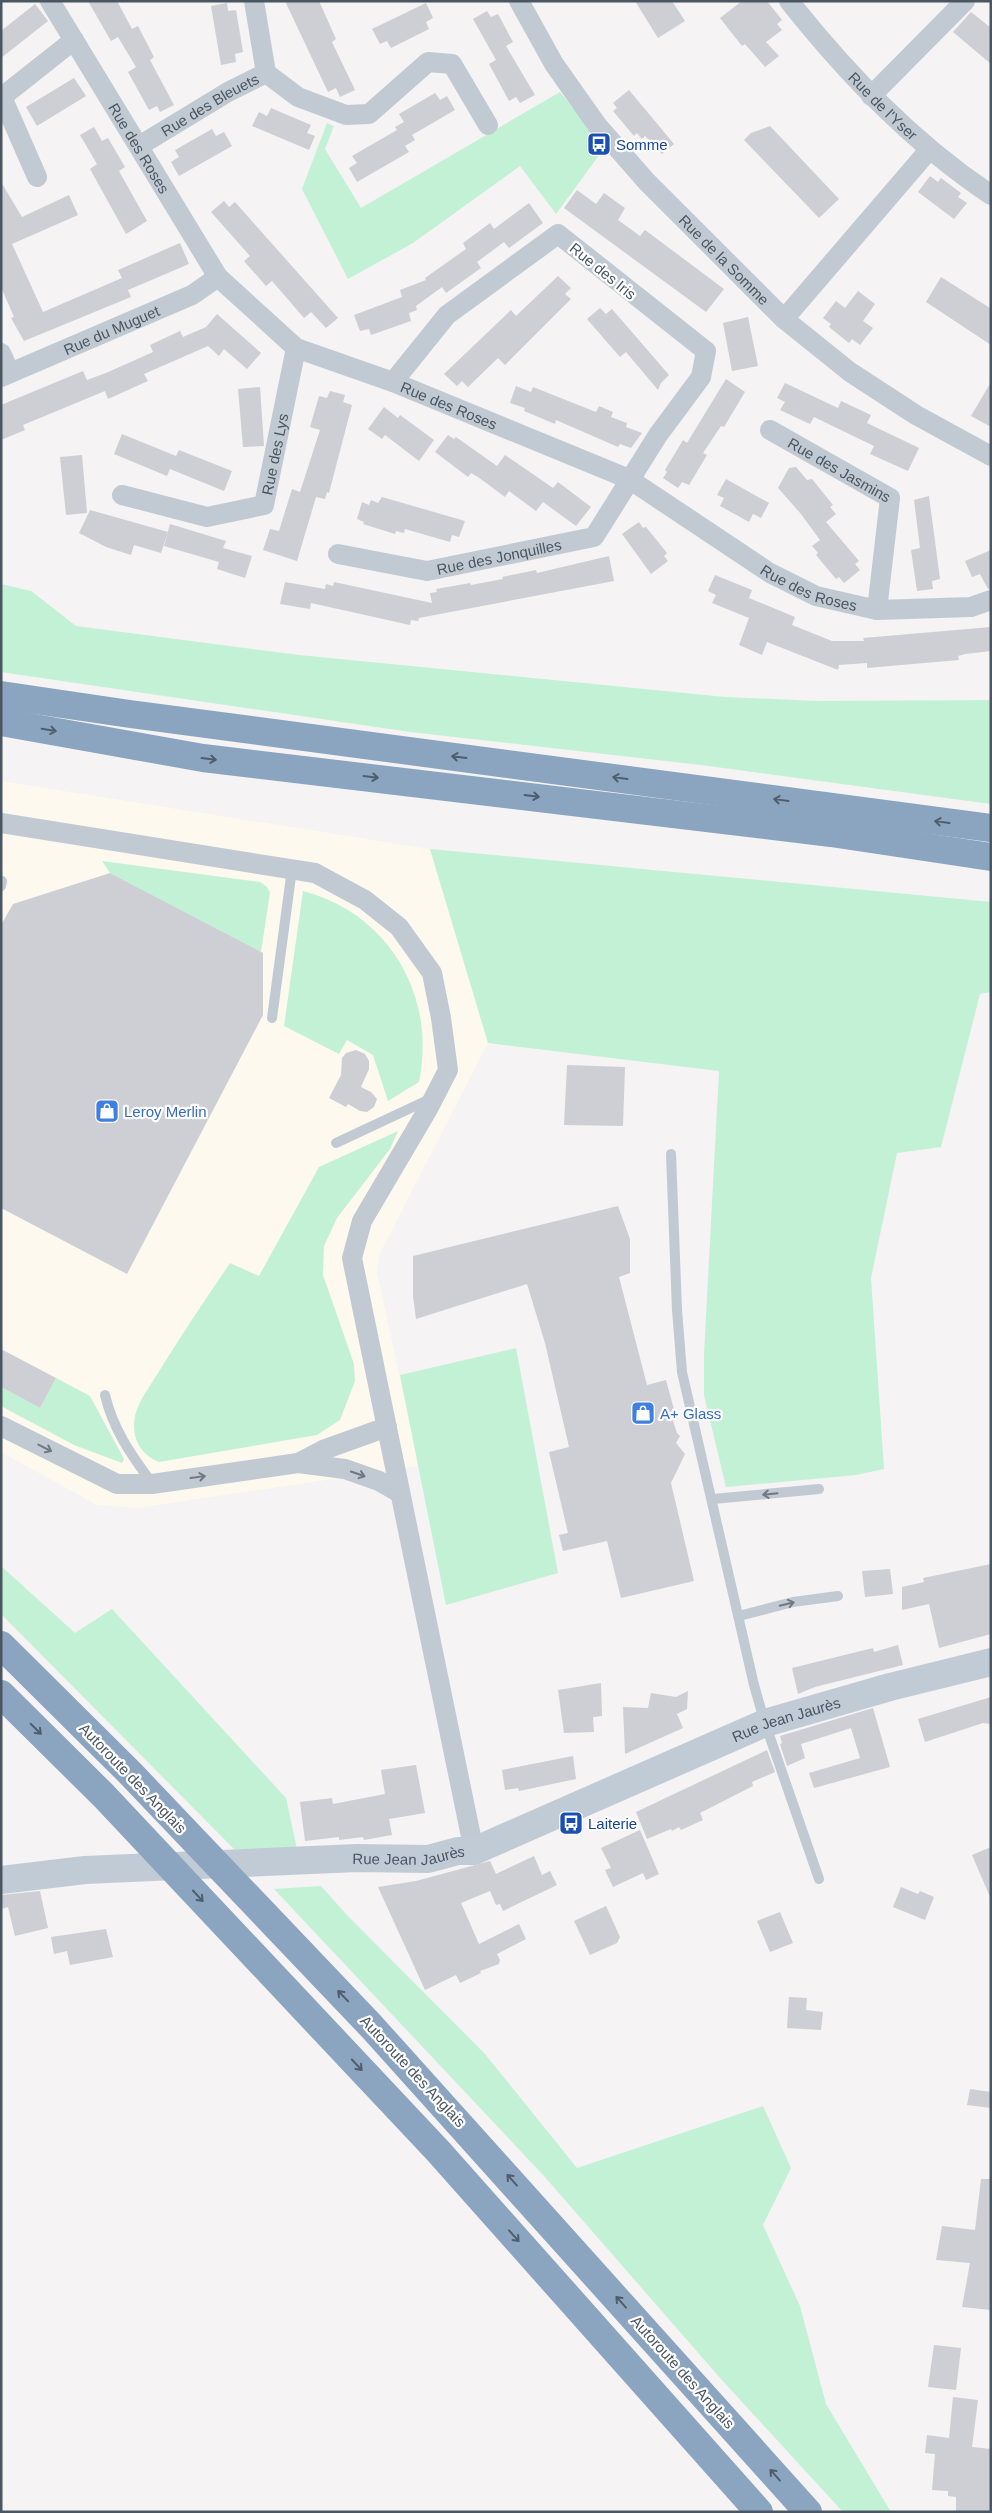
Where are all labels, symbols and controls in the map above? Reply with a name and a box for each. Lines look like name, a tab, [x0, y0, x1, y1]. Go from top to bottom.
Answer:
street label: Rue de l'Yser	[845, 68, 921, 143]
street label: Rue des Bleuets	[158, 70, 261, 139]
street label: Rue des Roses	[105, 100, 173, 196]
bus stop icon: Somme	[586, 131, 612, 157]
place label: Somme	[616, 136, 668, 153]
street label: Rue de la Somme	[676, 211, 773, 308]
street label: Rue des Iris	[567, 239, 639, 303]
street label: Rue du Muguet	[61, 301, 163, 358]
street label: Rue des Roses	[398, 378, 500, 432]
street label: Rue des Lys	[258, 412, 291, 496]
street label: Rue des Jasmins	[785, 434, 894, 505]
street label: Rue des Jonquilles	[435, 535, 563, 577]
street label: Rue des Roses	[758, 561, 859, 614]
one-way arrow	[41, 726, 57, 736]
one-way arrow	[452, 752, 468, 762]
one-way arrow	[201, 754, 217, 764]
one-way arrow	[362, 772, 378, 782]
one-way arrow	[613, 773, 629, 783]
one-way arrow	[524, 791, 540, 801]
one-way arrow	[774, 795, 790, 805]
one-way arrow	[935, 817, 951, 827]
shop icon: Leroy Merlin	[94, 1098, 120, 1124]
place label: Leroy Merlin	[124, 1103, 207, 1120]
shop icon: A+ Glass	[630, 1400, 656, 1426]
place label: A+ Glass	[660, 1405, 721, 1422]
one-way arrow	[37, 1444, 52, 1453]
one-way arrow	[350, 1470, 366, 1479]
one-way arrow	[190, 1472, 206, 1482]
one-way arrow	[763, 1489, 779, 1499]
one-way arrow	[778, 1599, 794, 1608]
street label: Rue Jean Jaurès	[729, 1693, 842, 1745]
street label: Autoroute des Anglais	[76, 1720, 190, 1836]
one-way arrow	[30, 1723, 42, 1735]
bus stop icon: Laiterie	[558, 1810, 584, 1836]
place label: Laiterie	[588, 1815, 637, 1832]
street label: Rue Jean Jaurès	[352, 1843, 465, 1868]
one-way arrow	[192, 1889, 204, 1902]
one-way arrow	[337, 1990, 349, 2003]
street label: Autoroute des Anglais	[357, 2012, 469, 2130]
one-way arrow	[351, 2058, 363, 2071]
one-way arrow	[507, 2174, 518, 2187]
one-way arrow	[508, 2230, 520, 2243]
one-way arrow	[615, 2295, 626, 2308]
street label: Autoroute des Anglais	[628, 2312, 738, 2432]
one-way arrow	[769, 2469, 781, 2482]

